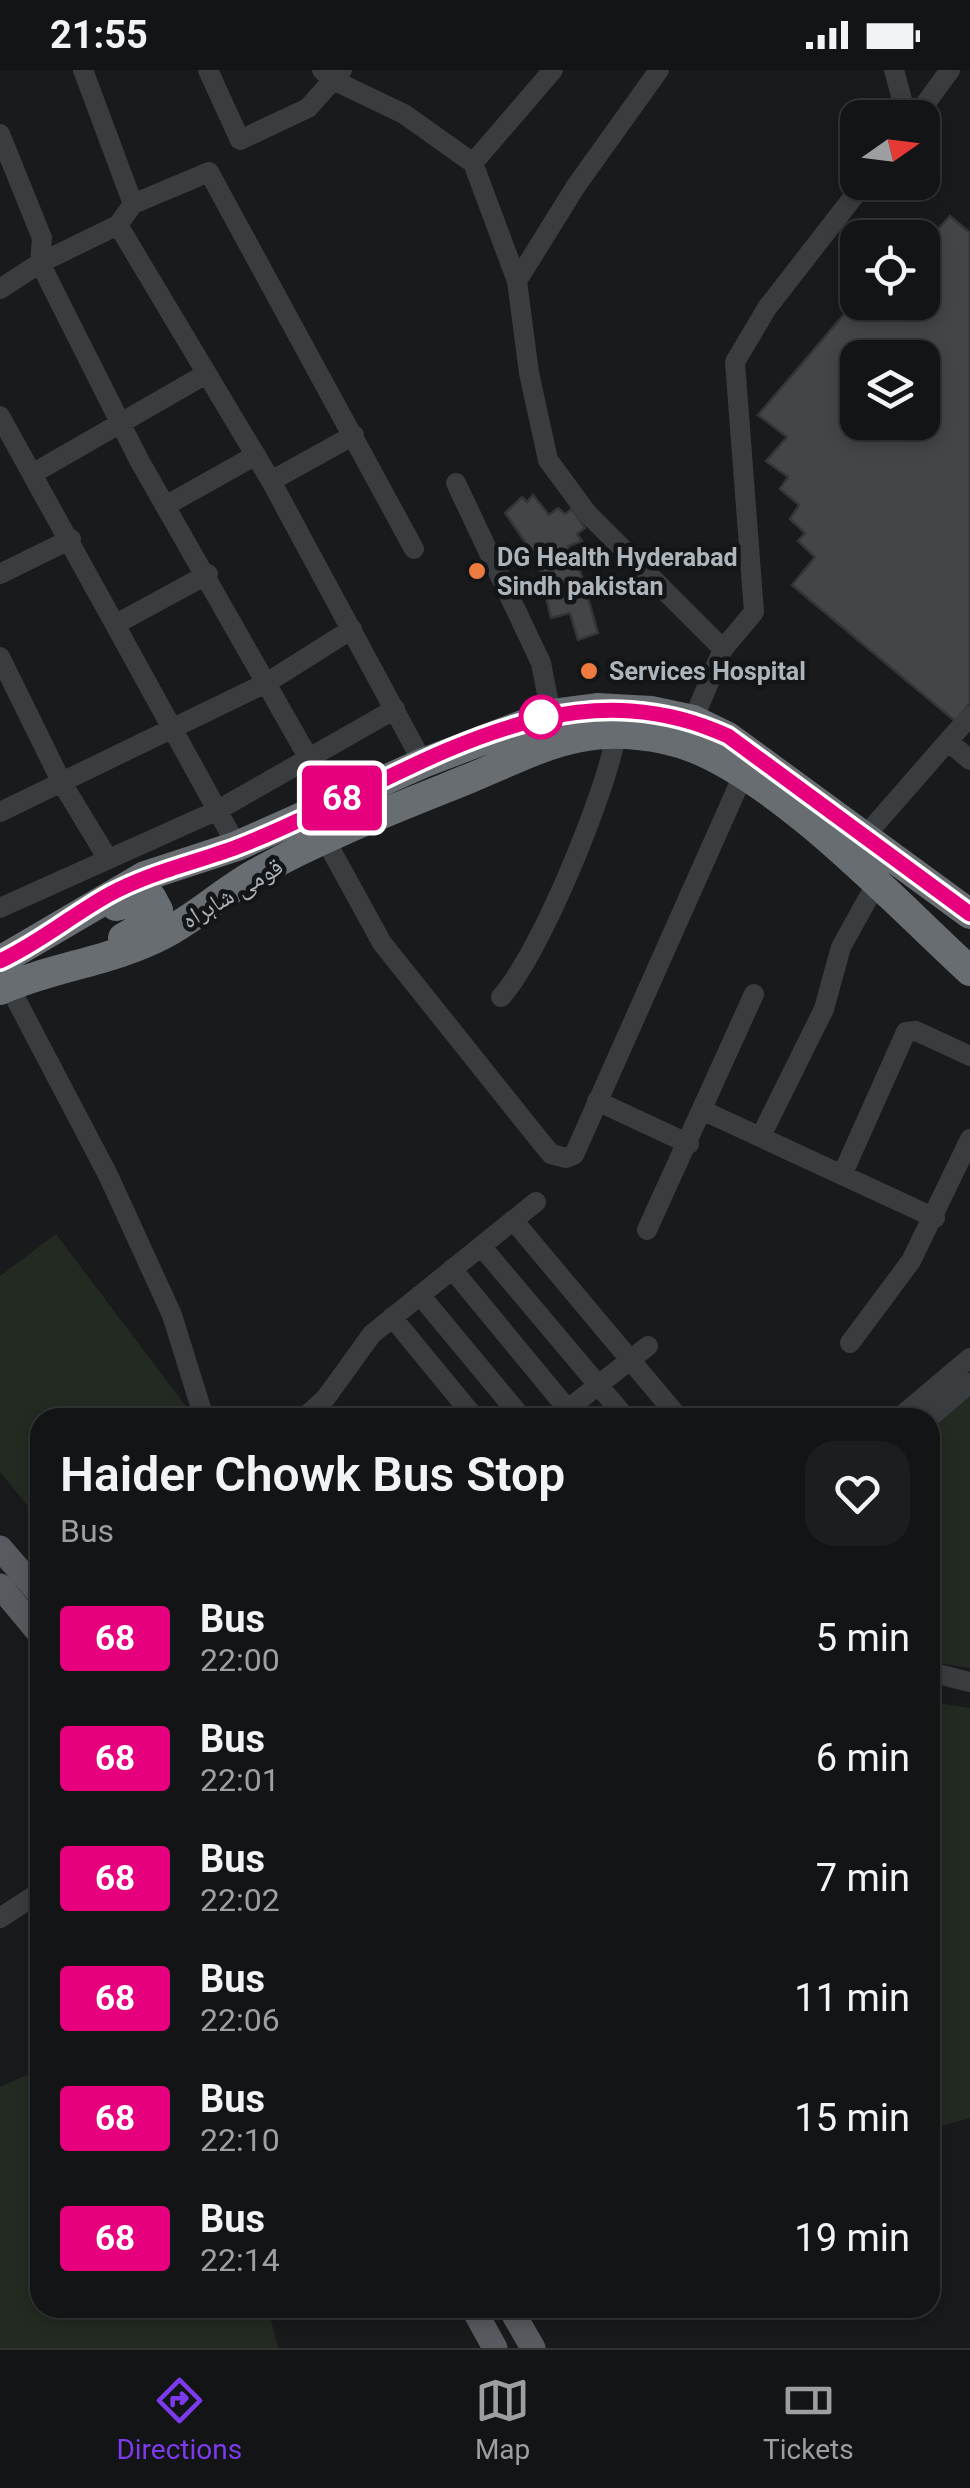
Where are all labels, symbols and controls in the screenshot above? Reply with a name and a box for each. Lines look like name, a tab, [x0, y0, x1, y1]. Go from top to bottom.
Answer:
text: 21:55	[50, 13, 148, 57]
north arrow	[840, 100, 940, 200]
map controls	[840, 100, 940, 440]
button: locate	[840, 220, 940, 320]
button: layers	[840, 340, 940, 440]
place label: DG Health Hyderabad Sindh pakistan	[497, 543, 738, 601]
marker: DG Health Hyderabad Sindh pakistan	[466, 560, 488, 582]
place label: Services Hospital	[609, 657, 806, 686]
marker: Services Hospital	[578, 660, 600, 682]
unlabelled marker	[520, 696, 562, 738]
line badge: 68	[297, 766, 387, 830]
text: 68	[322, 778, 362, 819]
street label: قومی شاہراہ	[176, 851, 288, 935]
button: heart	[805, 1441, 910, 1546]
text: Haider Chowk Bus Stop	[60, 1446, 565, 1503]
text: Bus	[60, 1512, 114, 1550]
text: Bus	[200, 1597, 265, 1641]
text: 5 min	[816, 1616, 910, 1660]
text: 68	[95, 1618, 135, 1659]
text: 22:00	[200, 1641, 280, 1679]
text: Bus	[200, 1717, 265, 1761]
text: 6 min	[816, 1736, 910, 1780]
text: 68	[95, 1738, 135, 1779]
text: 22:01	[200, 1761, 280, 1799]
text: Bus	[200, 1837, 265, 1881]
text: 7 min	[816, 1856, 910, 1900]
text: 68	[95, 1858, 135, 1899]
text: 22:02	[200, 1881, 280, 1919]
text: Bus	[200, 1957, 265, 2001]
text: 11 min	[794, 1976, 910, 2020]
text: 68	[95, 1978, 135, 2019]
text: 22:06	[200, 2001, 280, 2039]
text: Bus	[200, 2077, 265, 2121]
text: 15 min	[794, 2096, 910, 2140]
text: 68	[95, 2098, 135, 2139]
text: 22:10	[200, 2121, 280, 2159]
text: Bus	[200, 2197, 265, 2241]
text: 19 min	[794, 2216, 910, 2260]
text: 68	[95, 2218, 135, 2259]
text: 22:14	[200, 2241, 280, 2279]
tab: Directions	[116, 2373, 242, 2466]
tab: Map	[475, 2373, 530, 2466]
tab: Tickets	[763, 2373, 854, 2466]

